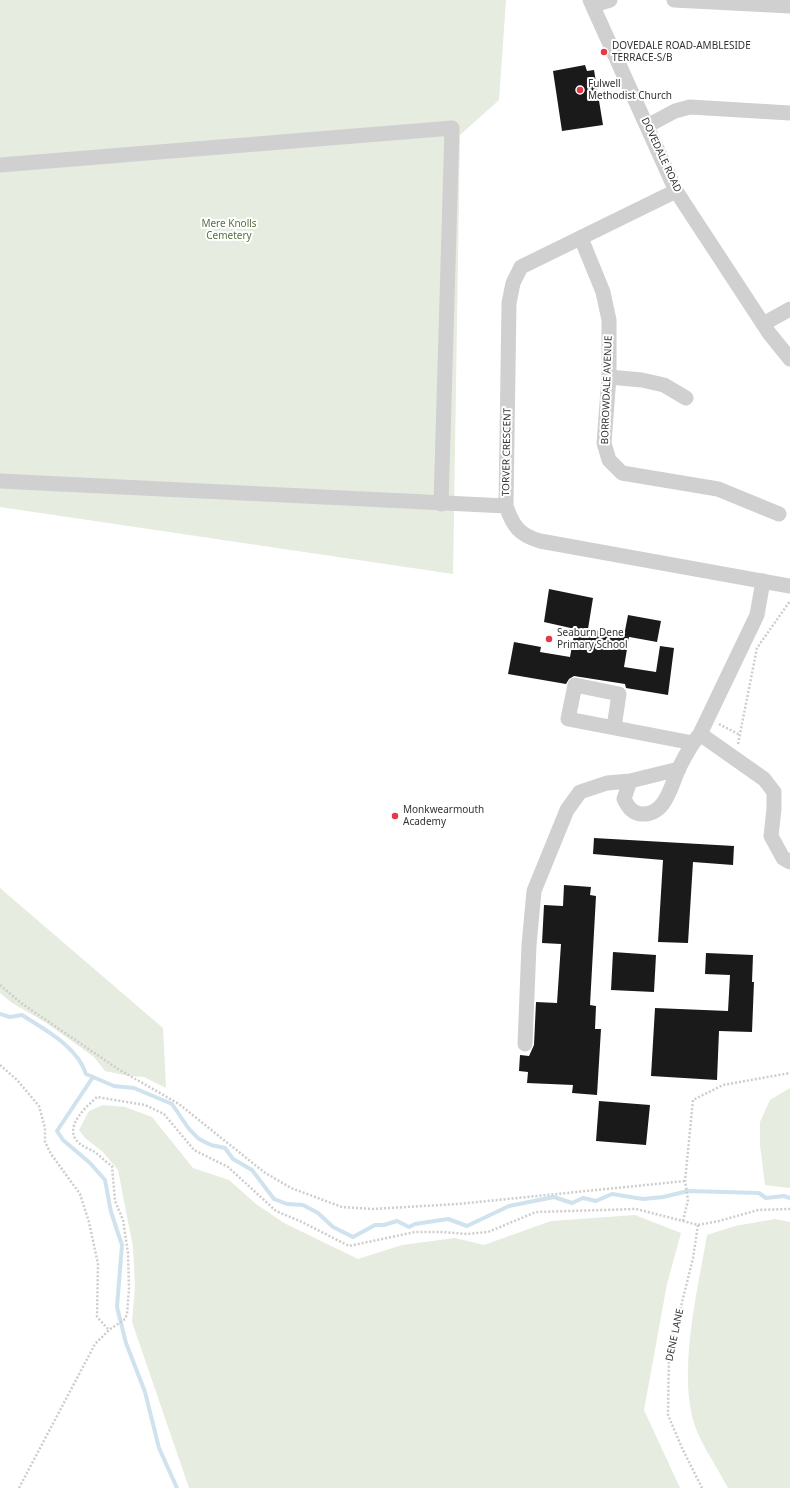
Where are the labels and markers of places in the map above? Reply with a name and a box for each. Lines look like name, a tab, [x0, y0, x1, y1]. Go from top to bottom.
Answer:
place label: DOVEDALE ROAD-AMBLESIDE TERRACE-S/B	[612, 40, 751, 64]
marker: DOVEDALE ROAD-AMBLESIDE TERRACE-S/B	[599, 47, 609, 57]
place label: Fulwell Methodist Church	[588, 78, 672, 102]
marker: Fulwell Methodist Church	[575, 85, 585, 95]
place label: Seaburn Dene Primary School	[557, 627, 628, 650]
marker: Seaburn Dene Primary School	[544, 634, 554, 644]
place label: Monkwearmouth Academy	[403, 804, 484, 828]
marker: Monkwearmouth Academy	[390, 811, 400, 821]

